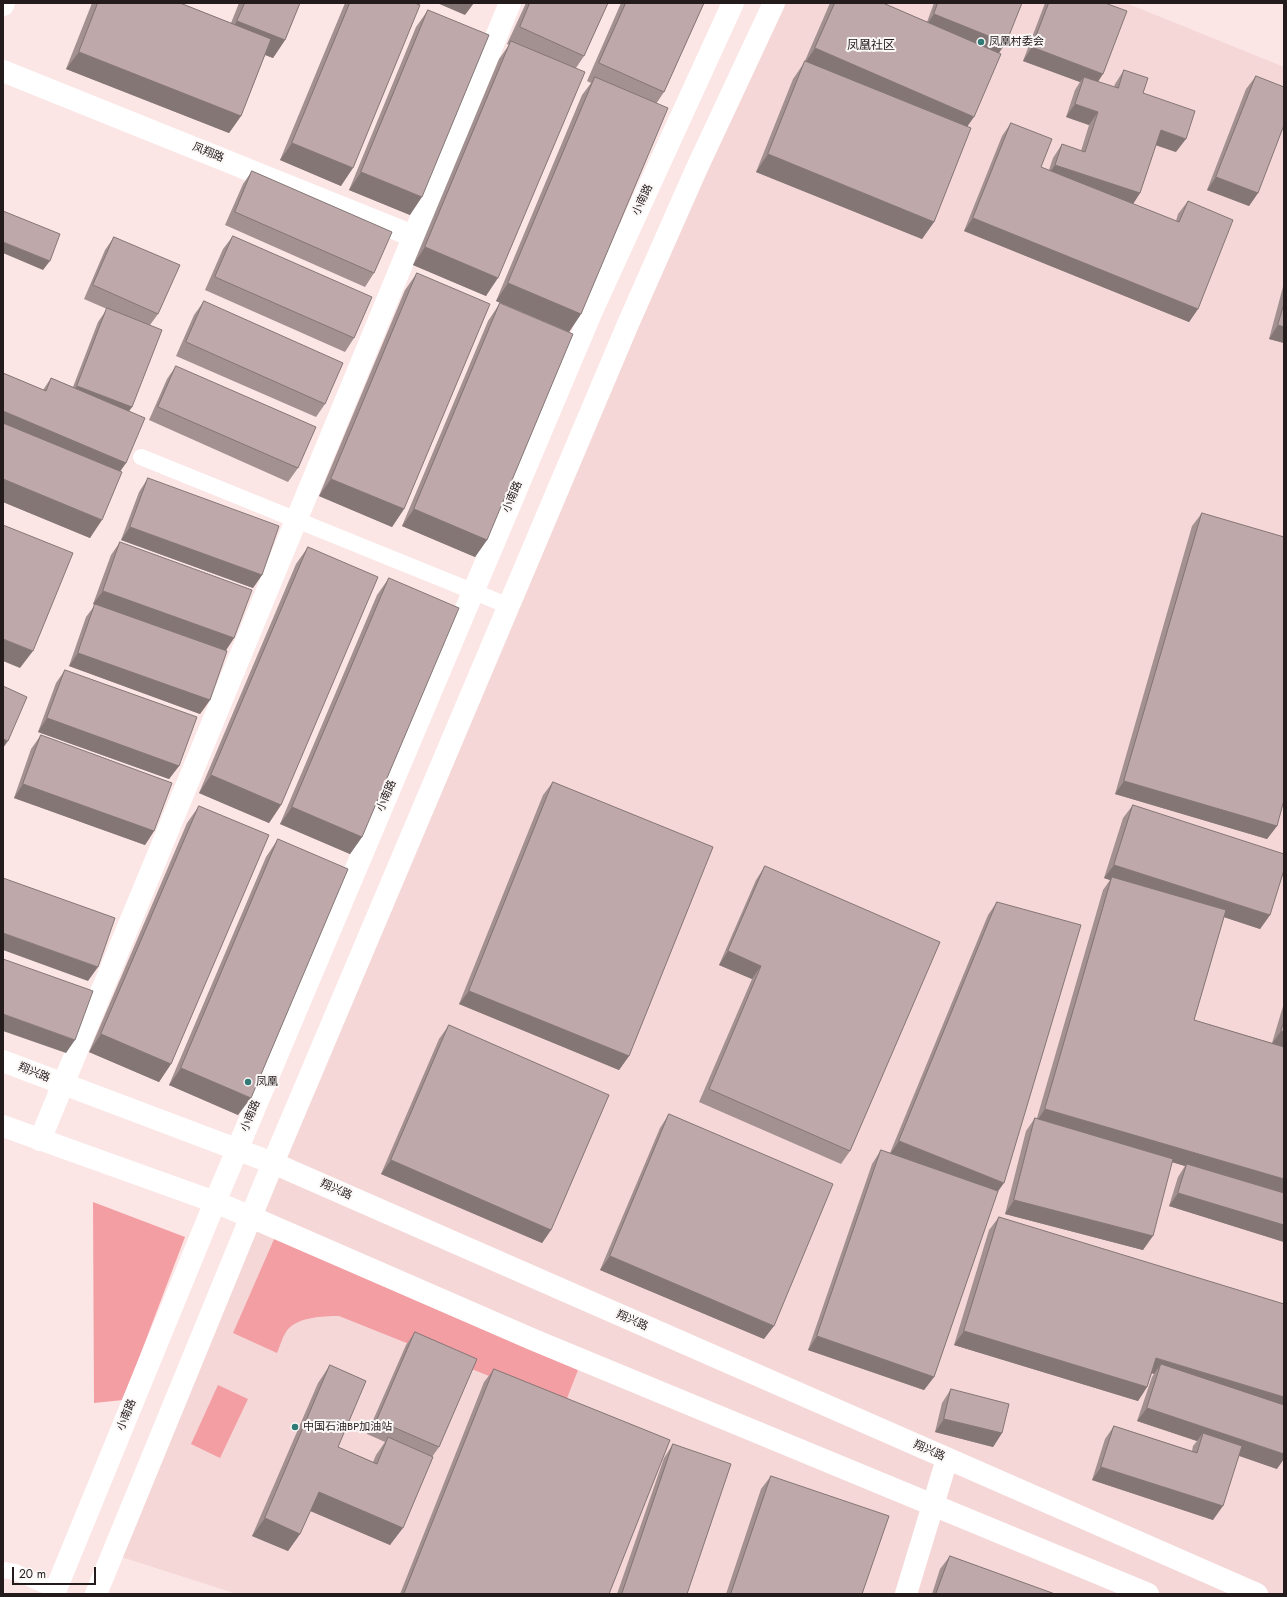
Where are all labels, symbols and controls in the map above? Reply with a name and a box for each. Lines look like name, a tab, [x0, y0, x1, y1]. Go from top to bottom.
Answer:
place label: 凤凰村委会	[989, 35, 1044, 49]
marker: 凤凰村委会	[976, 37, 986, 47]
district label: 凤凰社区	[847, 39, 895, 53]
street label: 凤翔路	[190, 141, 226, 165]
street label: 小南路	[630, 182, 656, 218]
street label: 小南路	[500, 479, 526, 515]
street label: 小南路	[374, 778, 400, 814]
street label: 翔兴路	[16, 1061, 52, 1085]
place label: 凤凰	[256, 1075, 278, 1089]
marker: 凤凰	[243, 1077, 253, 1087]
street label: 小南路	[238, 1098, 264, 1134]
street label: 翔兴路	[318, 1177, 354, 1203]
street label: 翔兴路	[614, 1308, 650, 1334]
street label: 小南路	[115, 1397, 139, 1433]
place label: 中国石油BP加油站	[303, 1420, 392, 1434]
marker: 中国石油BP加油站	[290, 1422, 300, 1432]
street label: 翔兴路	[911, 1438, 947, 1464]
scale bar	[14, 1559, 98, 1585]
text: 20 m	[19, 1565, 46, 1583]

